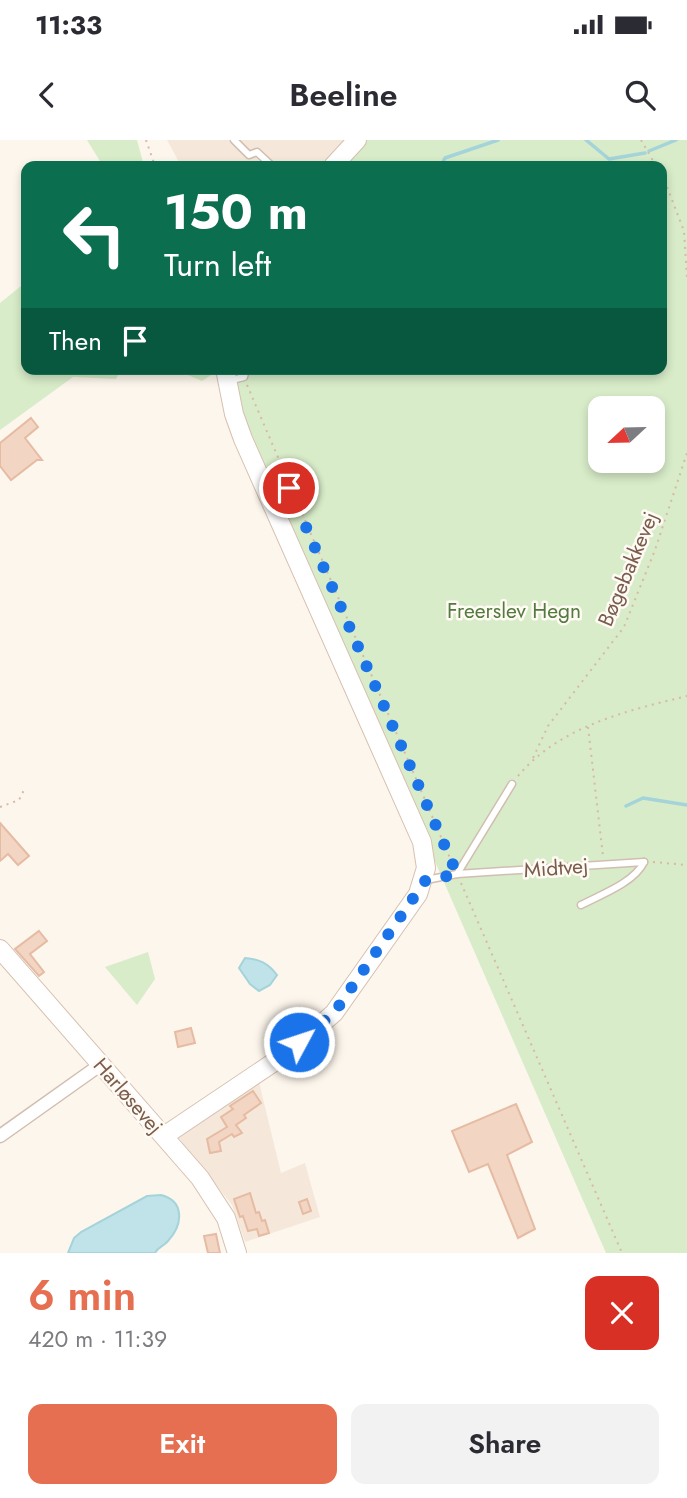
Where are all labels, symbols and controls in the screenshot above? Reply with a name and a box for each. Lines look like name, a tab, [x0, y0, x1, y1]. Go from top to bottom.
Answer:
text: 11:33	[35, 6, 102, 44]
text: Beeline	[289, 72, 398, 118]
icon: back	[28, 76, 66, 114]
icon: search	[621, 76, 659, 114]
text: 150 m	[164, 177, 308, 247]
icon: left	[49, 189, 140, 280]
text: Turn left	[164, 242, 271, 288]
text: Then	[49, 322, 102, 360]
icon: arrive	[116, 322, 154, 360]
north arrow	[588, 396, 665, 472]
map controls	[588, 396, 665, 473]
pin	[259, 458, 319, 518]
icon: arrive	[270, 469, 308, 507]
street label: Bøgebakkevej	[590, 507, 666, 631]
park label: Freerslev Hegn	[447, 596, 581, 626]
street label: Midtvej	[523, 851, 589, 885]
position arrow	[262, 1005, 336, 1079]
street label: Harløsevej	[86, 1051, 170, 1141]
text: 6 min	[28, 1265, 136, 1326]
button: close	[585, 1276, 659, 1350]
text: 420 m · 11:39	[28, 1322, 167, 1356]
button: Exit	[28, 1404, 337, 1484]
button: Share	[351, 1404, 659, 1484]

